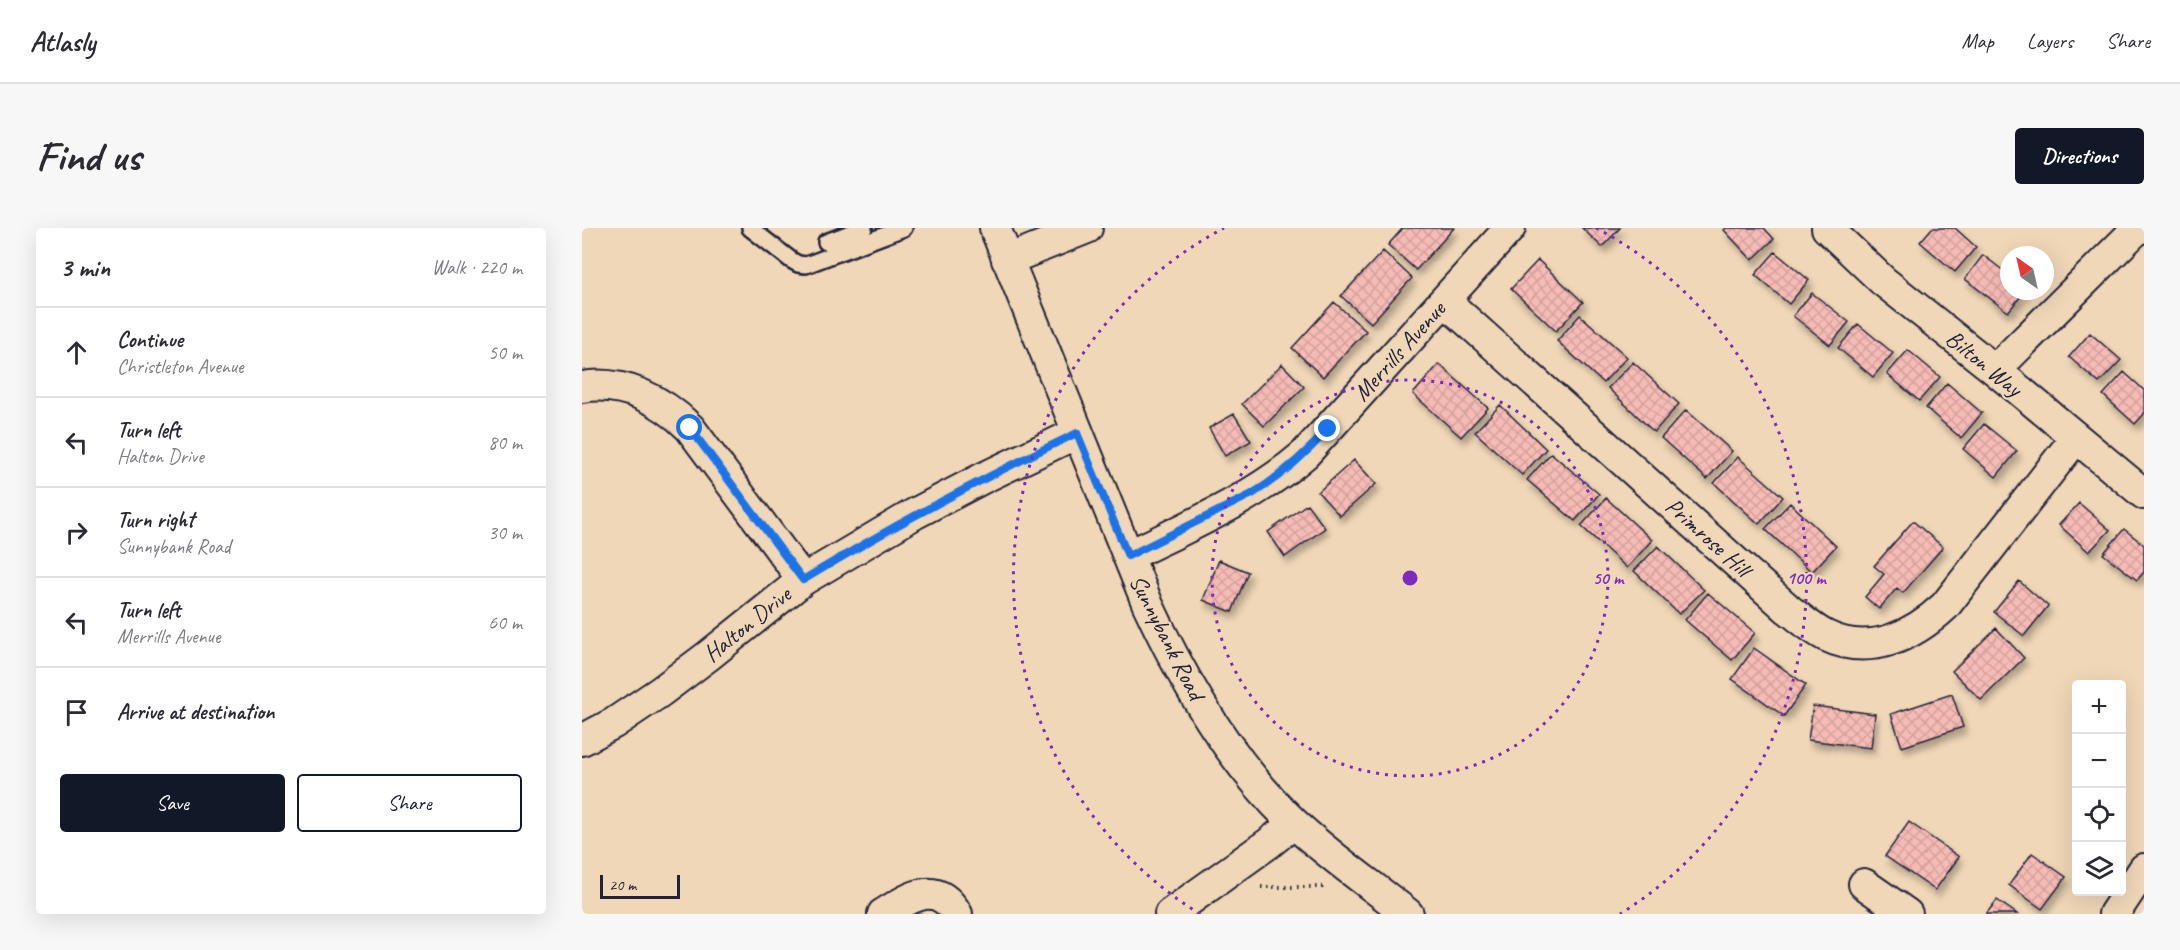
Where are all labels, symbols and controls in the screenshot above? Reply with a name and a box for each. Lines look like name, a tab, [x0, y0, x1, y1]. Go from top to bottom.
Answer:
text: Atlasly	[30, 24, 95, 59]
text: Map	[1961, 28, 1994, 54]
text: Layers	[2027, 28, 2073, 54]
text: Share	[2106, 28, 2150, 54]
button: Directions	[2015, 128, 2144, 184]
text: Find us	[36, 130, 141, 183]
north arrow	[2000, 246, 2054, 300]
text: 3 min	[60, 251, 110, 284]
text: Walk · 220 m	[432, 255, 522, 280]
street label: Merrills Avenue	[1346, 293, 1453, 407]
street label: Bilton Way	[1940, 323, 2030, 404]
text: Continue	[117, 326, 183, 354]
icon: ahead	[60, 336, 93, 369]
text: 50 m	[488, 340, 522, 365]
text: Christleton Avenue	[117, 354, 244, 379]
route start	[676, 414, 702, 440]
route end	[1314, 415, 1340, 441]
text: Turn left	[117, 416, 181, 444]
icon: left	[60, 426, 93, 459]
text: 80 m	[488, 430, 522, 455]
text: Halton Drive	[117, 444, 204, 469]
street label: Primrose Hill	[1659, 491, 1760, 586]
text: Turn right	[117, 506, 194, 534]
icon: right	[60, 516, 93, 549]
text: 30 m	[488, 520, 522, 545]
text: Sunnybank Road	[117, 534, 231, 559]
text: 50 m	[1593, 567, 1625, 589]
text: 100 m	[1787, 567, 1827, 589]
centre of rings	[1400, 568, 1420, 588]
street label: Sunnybank Road	[1123, 569, 1213, 708]
street label: Halton Drive	[697, 578, 799, 668]
text: Turn left	[117, 596, 181, 624]
icon: left	[60, 606, 93, 639]
text: 60 m	[488, 610, 522, 635]
text: Merrills Avenue	[117, 624, 221, 649]
map controls	[2072, 680, 2126, 896]
button: +	[2072, 680, 2126, 734]
icon: arrive	[60, 696, 93, 729]
text: Arrive at destination	[117, 698, 274, 726]
button: −	[2072, 734, 2126, 788]
button: Save	[60, 774, 285, 832]
button: Share	[297, 774, 522, 832]
button: locate	[2072, 788, 2126, 842]
button: layers	[2072, 842, 2126, 896]
scale bar	[600, 872, 680, 900]
text: 20 m	[609, 875, 636, 895]

